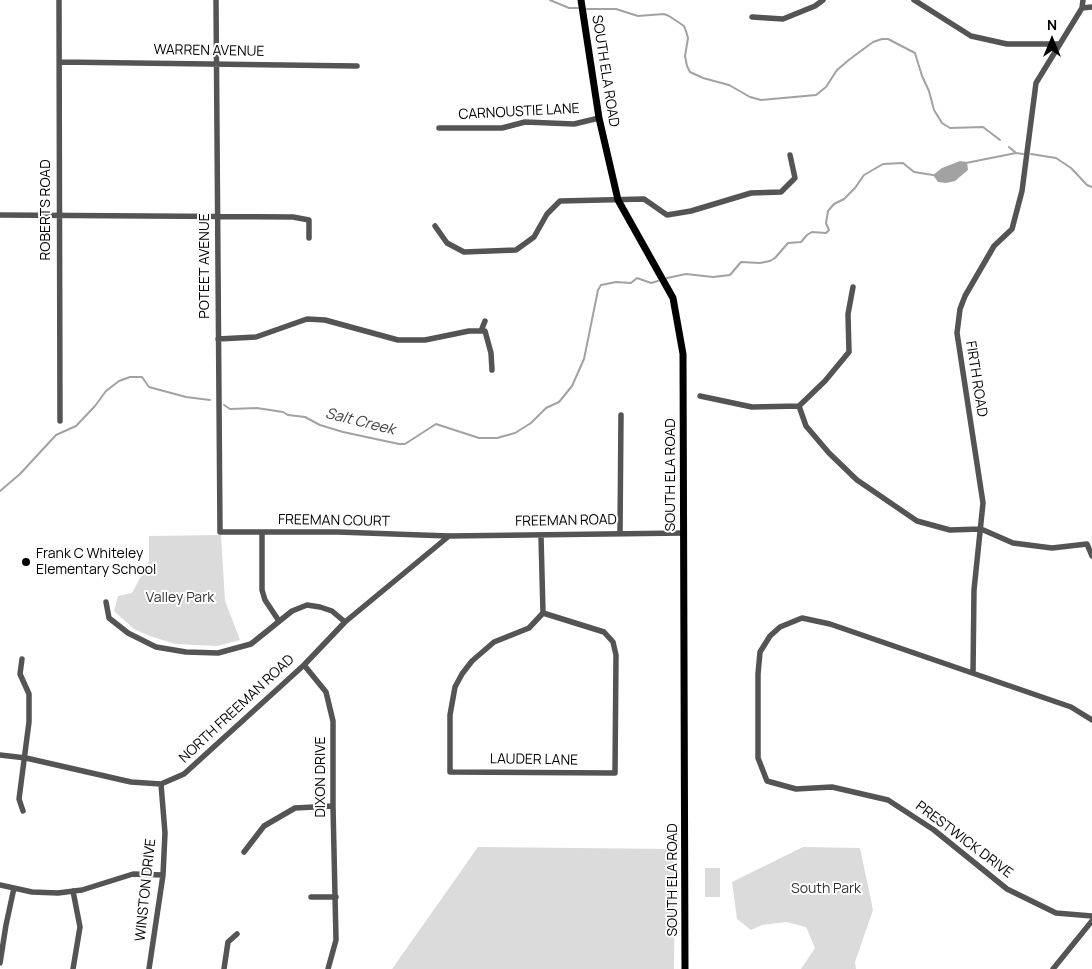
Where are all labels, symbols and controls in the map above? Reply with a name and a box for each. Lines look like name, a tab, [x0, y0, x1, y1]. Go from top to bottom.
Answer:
street label: SOUTH ELA ROAD	[588, 14, 622, 128]
north arrow	[1027, 15, 1077, 65]
text: N	[1047, 15, 1057, 34]
street label: WARREN AVENUE	[154, 42, 264, 60]
street label: CARNOUSTIE LANE	[458, 100, 580, 124]
street label: ROBERTS ROAD	[38, 159, 54, 261]
street label: POTEET AVENUE	[197, 213, 213, 319]
street label: FIRTH ROAD	[962, 340, 990, 418]
water label: Salt Creek	[323, 405, 397, 439]
street label: SOUTH ELA ROAD	[663, 418, 679, 532]
street label: FREEMAN COURT	[278, 512, 390, 530]
street label: FREEMAN ROAD	[515, 512, 617, 530]
place label: Frank C Whiteley Elementary School	[36, 546, 156, 578]
marker: Frank C Whiteley Elementary School	[20, 556, 32, 568]
park label: Valley Park	[146, 590, 214, 606]
street label: NORTH FREEMAN ROAD	[176, 651, 298, 767]
street label: DIXON DRIVE	[313, 736, 329, 818]
street label: LAUDER LANE	[490, 751, 578, 769]
street label: PRESTWICK DRIVE	[912, 798, 1016, 882]
street label: SOUTH ELA ROAD	[665, 823, 681, 937]
street label: WINSTON DRIVE	[132, 838, 160, 942]
park label: South Park	[791, 881, 861, 897]

